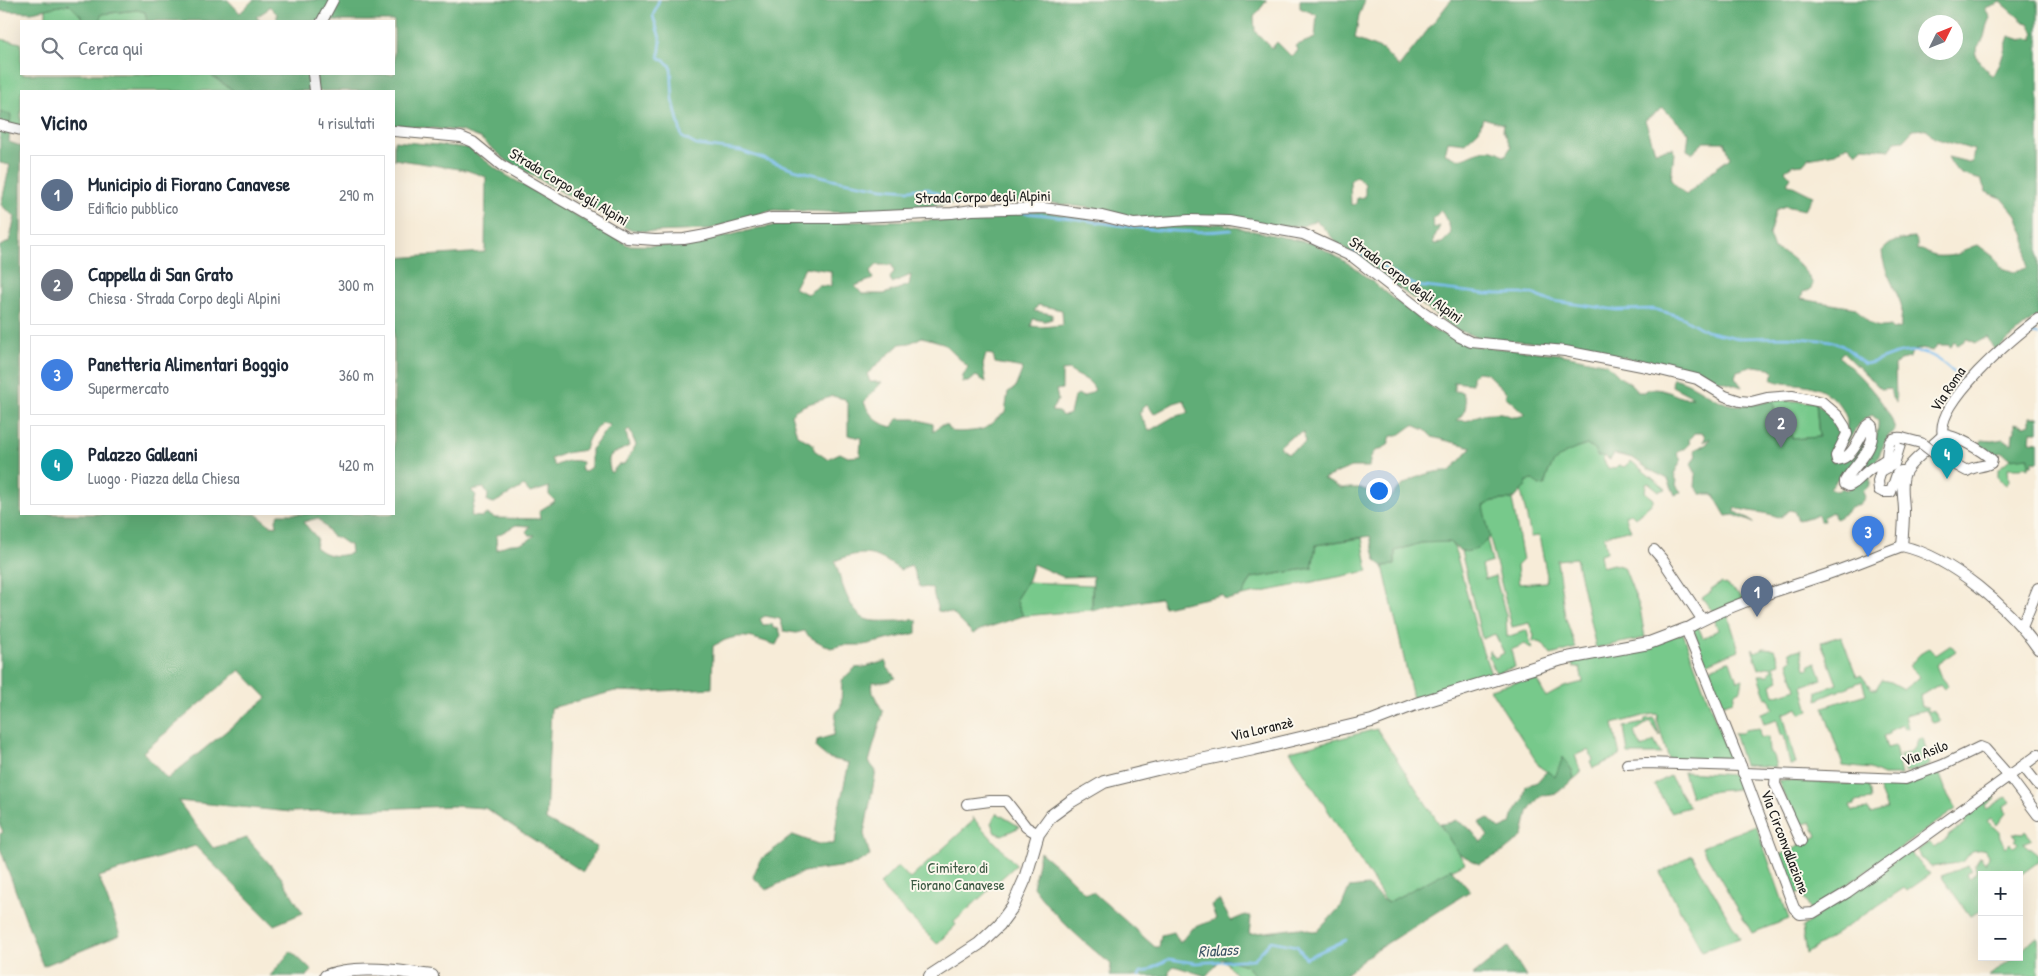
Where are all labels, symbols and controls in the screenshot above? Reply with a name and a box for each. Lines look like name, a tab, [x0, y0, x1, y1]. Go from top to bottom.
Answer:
north arrow	[1918, 15, 1963, 60]
search box	[20, 20, 395, 75]
icon: search	[38, 34, 66, 62]
text: Cerca qui	[78, 35, 143, 61]
text: Vicino	[40, 108, 87, 137]
text: 4 risultati	[318, 112, 375, 134]
street label: Strada Corpo degli Alpini	[506, 143, 633, 230]
text: Municipio di Fiorano Canavese	[88, 171, 290, 197]
text: 1	[54, 184, 60, 206]
text: 290 m	[339, 184, 374, 206]
street label: Strada Corpo degli Alpini	[915, 185, 1051, 208]
text: Edificio pubblico	[88, 197, 178, 219]
street label: Strada Corpo degli Alpini	[1345, 231, 1467, 328]
text: Cappella di San Grato	[88, 261, 233, 287]
text: 2	[53, 274, 61, 296]
text: 300 m	[338, 274, 374, 296]
text: Chiesa · Strada Corpo degli Alpini	[88, 287, 281, 309]
text: Panetteria Alimentari Boggio	[88, 351, 288, 377]
street label: Via Roma	[1925, 362, 1970, 415]
text: 3	[53, 364, 61, 386]
text: 360 m	[339, 364, 374, 386]
text: Supermercato	[88, 377, 169, 399]
pin: 2	[1765, 407, 1797, 448]
pin: 4	[1931, 438, 1963, 479]
text: Palazzo Galleani	[88, 441, 198, 467]
text: 4	[54, 454, 60, 476]
text: 420 m	[339, 454, 374, 476]
text: Luogo · Piazza della Chiesa	[88, 467, 239, 489]
your location	[1366, 478, 1392, 504]
pin: 3	[1852, 516, 1884, 557]
pin: 1	[1741, 576, 1773, 617]
street label: Via Loranzè	[1229, 711, 1295, 746]
street label: Via Asilo	[1899, 734, 1951, 771]
street label: Via Circonvallazione	[1756, 787, 1815, 897]
park label: Cimitero di Fiorano Canavese	[910, 857, 1005, 895]
map controls	[1978, 871, 2023, 961]
button: +	[1978, 871, 2023, 916]
button: −	[1978, 916, 2023, 961]
water label: Rialass	[1197, 938, 1240, 962]

